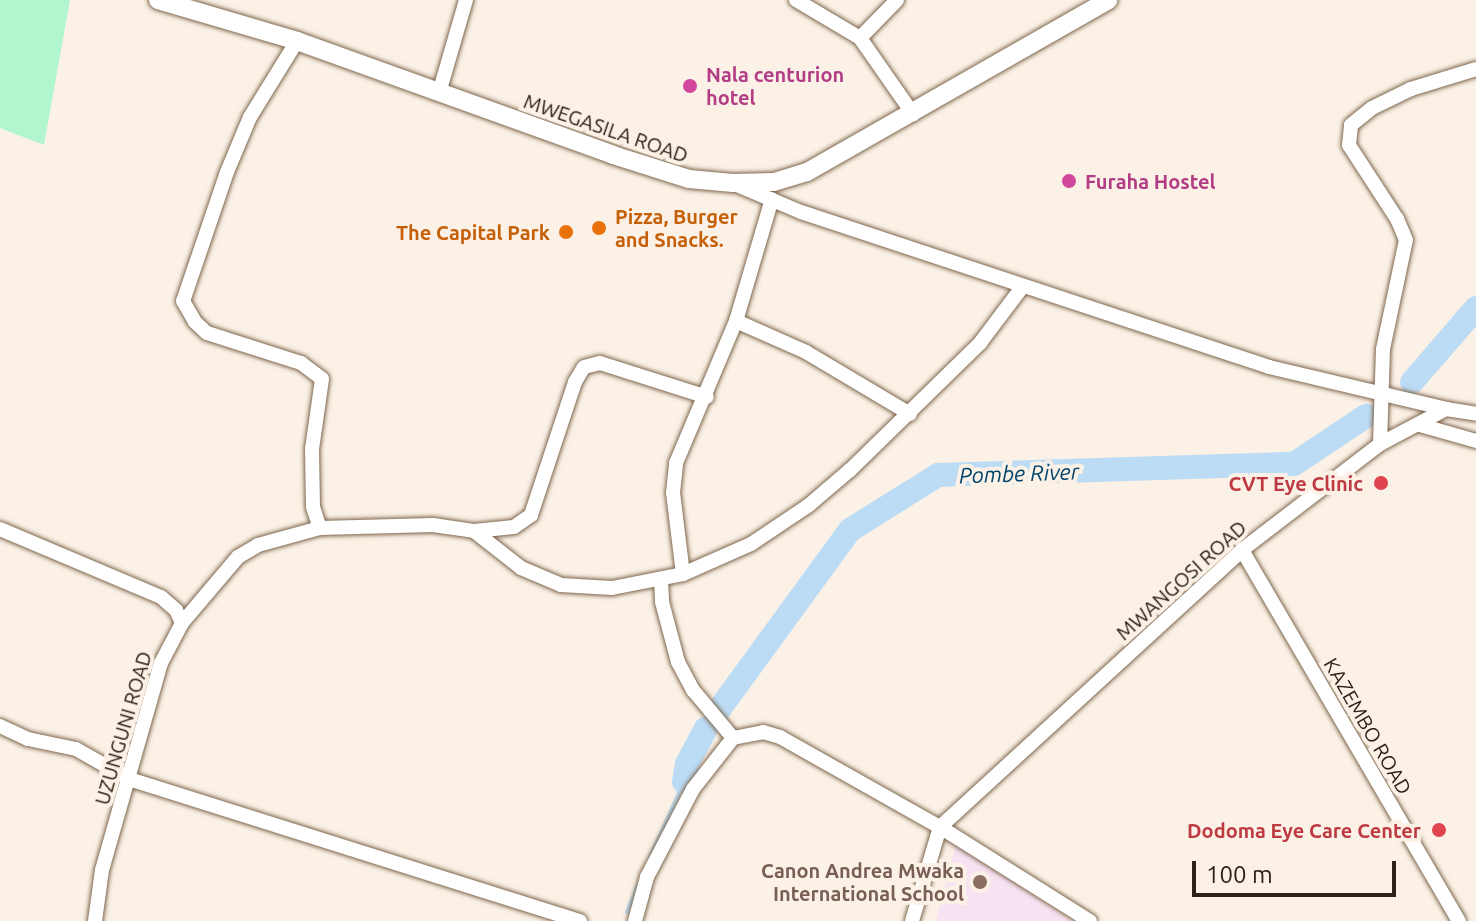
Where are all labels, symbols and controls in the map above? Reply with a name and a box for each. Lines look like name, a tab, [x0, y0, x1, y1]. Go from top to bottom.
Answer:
place label: Nala centurion hotel	[706, 62, 844, 109]
marker: Nala centurion hotel	[681, 77, 699, 95]
street label: MWEGASILA ROAD	[521, 89, 691, 167]
place label: Furaha Hostel	[1085, 169, 1216, 193]
marker: Furaha Hostel	[1060, 172, 1078, 190]
place label: Pizza, Burger and Snacks.	[615, 204, 738, 251]
marker: Pizza, Burger and Snacks.	[590, 219, 608, 237]
place label: The Capital Park	[396, 220, 550, 244]
marker: The Capital Park	[557, 223, 575, 241]
water label: Pombe River	[959, 458, 1079, 488]
place label: CVT Eye Clinic	[1228, 471, 1363, 495]
marker: CVT Eye Clinic	[1370, 472, 1392, 494]
street label: MWANGOSI ROAD	[1111, 515, 1251, 645]
street label: UZUNGUNI ROAD	[90, 648, 156, 808]
street label: KAZEMBO ROAD	[1319, 653, 1417, 799]
place label: Dodoma Eye Care Center	[1187, 818, 1421, 842]
marker: Dodoma Eye Care Center	[1428, 819, 1450, 841]
scale bar	[1196, 845, 1400, 895]
place label: Canon Andrea Mwaka International School	[761, 858, 964, 905]
text: 100 m	[1206, 861, 1273, 888]
marker: Canon Andrea Mwaka International School	[971, 873, 989, 891]

